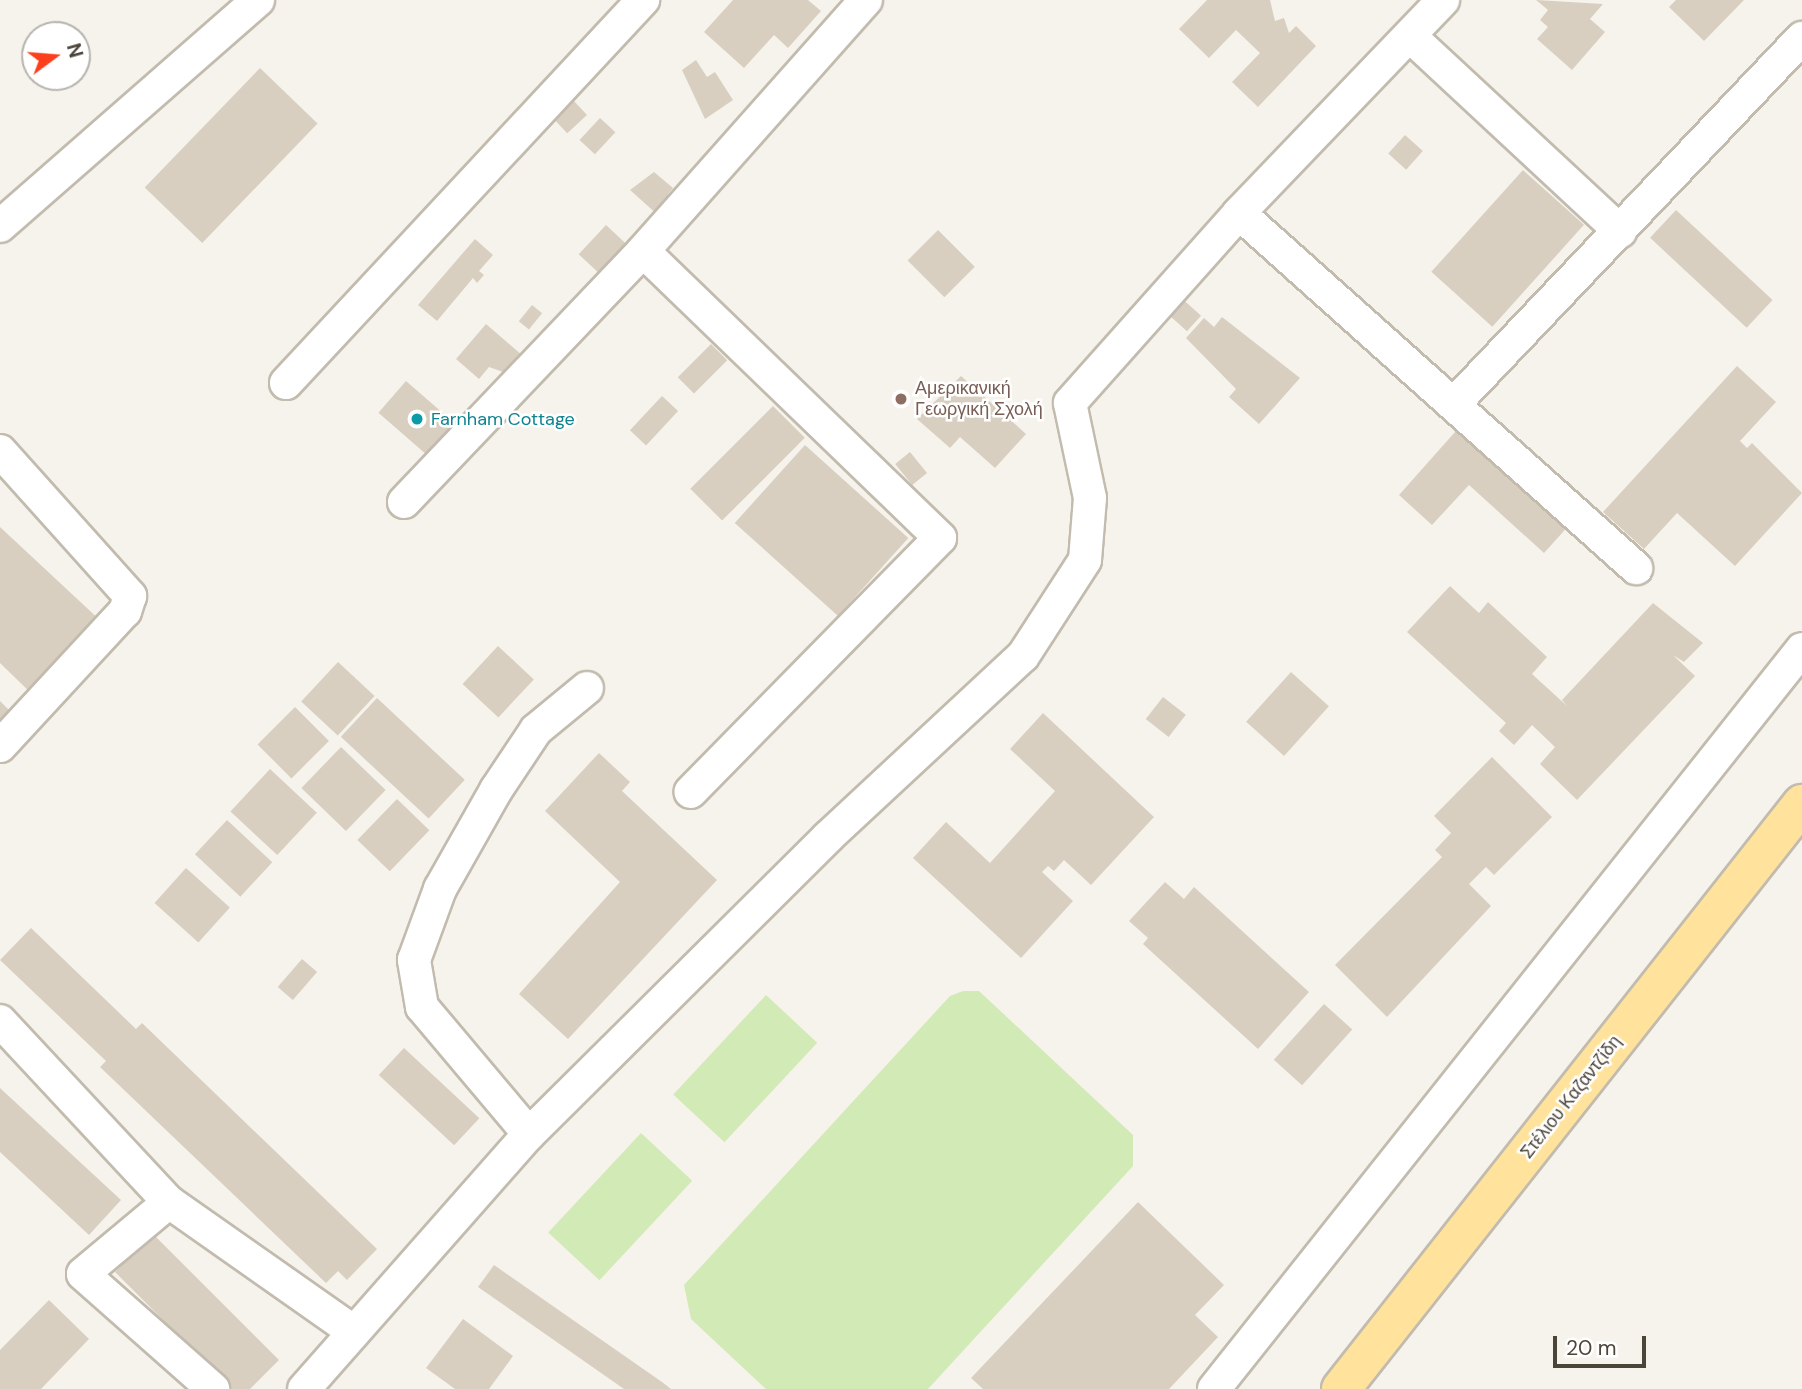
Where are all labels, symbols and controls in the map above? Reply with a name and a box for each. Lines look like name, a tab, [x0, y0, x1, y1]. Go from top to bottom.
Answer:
north arrow	[21, 21, 91, 91]
text: N	[61, 41, 89, 61]
place label: Αμερικανική Γεωργική Σχολή	[915, 378, 1043, 420]
marker: Αμερικανική Γεωργική Σχολή	[893, 391, 909, 407]
place label: Farnham Cottage	[431, 408, 575, 430]
marker: Farnham Cottage	[409, 411, 425, 427]
street label: Στέλιου Καζαντζίδη	[1516, 1031, 1626, 1163]
scale bar	[1557, 1322, 1650, 1366]
text: 20 m	[1566, 1334, 1617, 1362]

